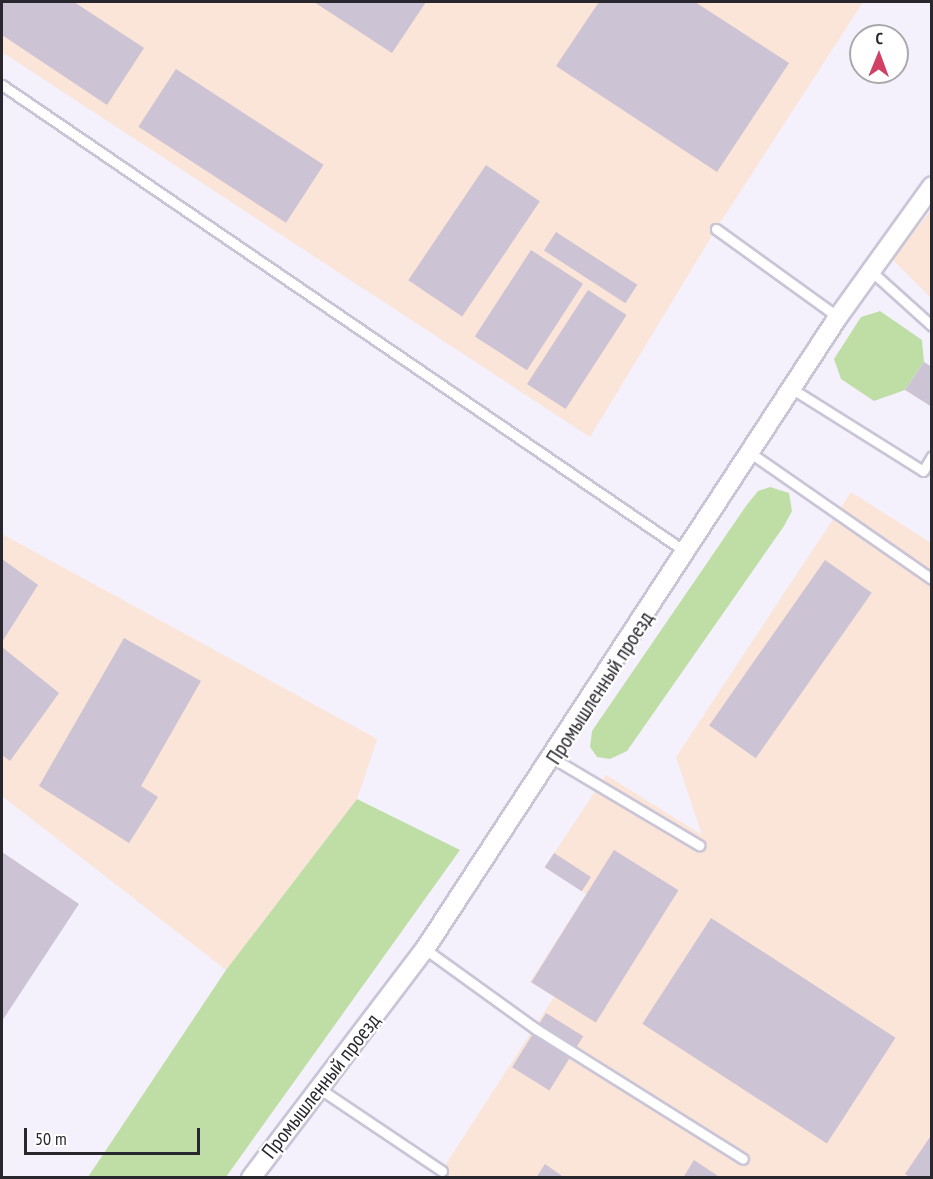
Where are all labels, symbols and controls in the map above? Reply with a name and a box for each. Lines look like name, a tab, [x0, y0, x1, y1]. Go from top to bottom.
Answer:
north arrow	[849, 24, 909, 84]
text: С	[875, 28, 883, 48]
street label: Промышленный проезд	[541, 607, 659, 769]
street label: Промышленный проезд	[257, 1009, 385, 1163]
scale bar	[27, 1116, 202, 1154]
text: 50 m	[35, 1127, 67, 1150]

